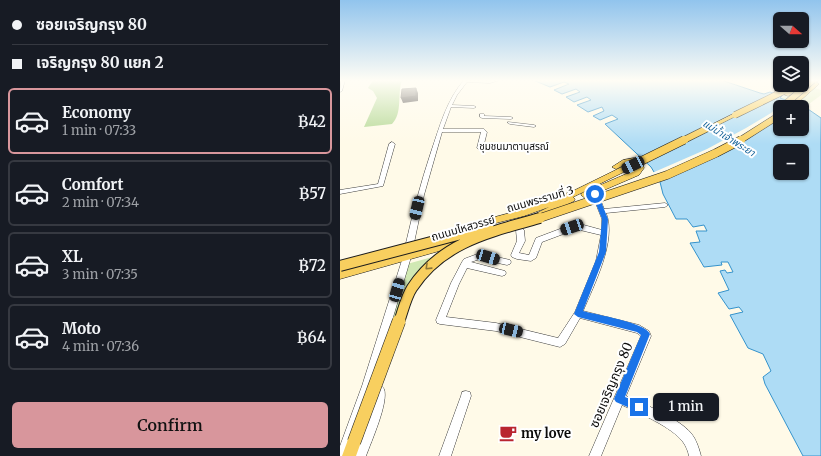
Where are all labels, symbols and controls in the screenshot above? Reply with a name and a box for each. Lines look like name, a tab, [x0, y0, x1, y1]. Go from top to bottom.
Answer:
north arrow	[773, 12, 809, 48]
map controls	[773, 12, 809, 180]
text: ซอยเจริญกรุง 80	[36, 15, 147, 34]
text: เจริญกรุง 80 แยก 2	[36, 53, 164, 72]
button: layers	[773, 56, 809, 92]
button: +	[773, 100, 809, 136]
icon: car	[14, 103, 50, 139]
text: Economy	[62, 103, 131, 122]
text: ฿42	[298, 112, 326, 131]
water label: แม่น้ำเจ้าพระยา	[700, 116, 759, 160]
text: 1 min · 07:33	[62, 122, 136, 139]
district label: ชุมชนมาตานุสรณ์	[479, 140, 549, 153]
button: −	[773, 144, 809, 180]
car	[620, 154, 646, 176]
icon: car	[14, 175, 50, 211]
text: Comfort	[62, 175, 123, 194]
street label: ถนนพระรามที่ 3	[505, 182, 575, 215]
text: ฿57	[299, 184, 326, 203]
route start	[586, 185, 604, 203]
text: 2 min · 07:34	[62, 194, 139, 211]
car	[408, 195, 426, 221]
street label: ถนนมไหสวรรย์	[430, 212, 497, 244]
car	[559, 217, 585, 237]
icon: car	[14, 247, 50, 283]
text: XL	[62, 247, 83, 266]
car	[475, 248, 501, 266]
text: ฿72	[298, 256, 326, 275]
one-way arrow	[426, 262, 433, 269]
text: 3 min · 07:35	[62, 266, 138, 283]
car	[388, 277, 406, 303]
icon: car	[14, 319, 50, 355]
text: Moto	[62, 319, 101, 338]
car	[498, 321, 524, 339]
text: ฿64	[297, 328, 326, 347]
text: 4 min · 07:36	[62, 338, 139, 355]
street label: ซอยเจริญกรุง 80	[585, 340, 637, 430]
callout: 1 min	[653, 393, 719, 421]
route end	[630, 398, 648, 416]
text: 1 min	[669, 398, 703, 415]
button: Confirm	[12, 402, 328, 448]
cafe icon: my love	[498, 423, 518, 443]
place label: my love	[521, 425, 571, 442]

